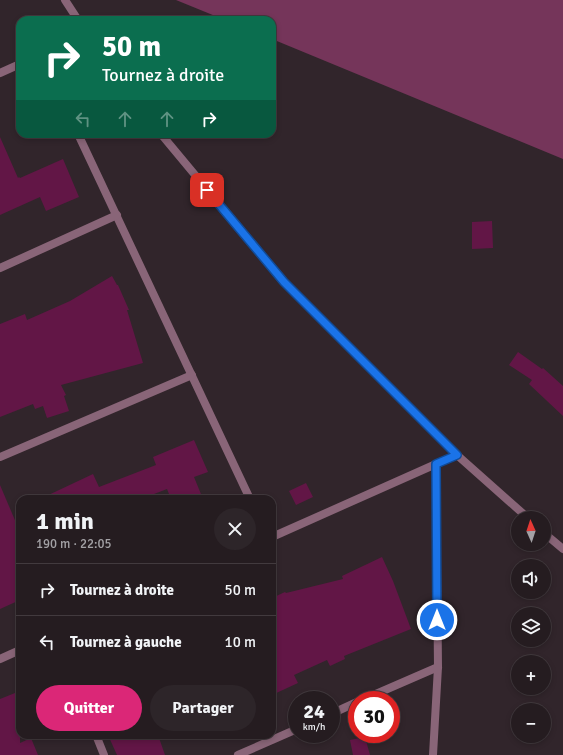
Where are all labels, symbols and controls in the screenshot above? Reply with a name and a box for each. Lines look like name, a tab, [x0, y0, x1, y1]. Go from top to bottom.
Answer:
text: 50 m	[102, 30, 161, 64]
icon: right	[36, 32, 88, 84]
text: Tournez à droite	[102, 64, 224, 86]
icon: left	[72, 108, 94, 130]
icon: ahead	[114, 108, 136, 130]
icon: ahead	[156, 108, 178, 130]
icon: right	[198, 108, 220, 130]
pin	[190, 173, 224, 207]
icon: arrive	[196, 179, 218, 201]
text: 1 min	[36, 506, 94, 536]
button: close	[214, 508, 256, 550]
north arrow	[511, 511, 551, 551]
map controls	[511, 511, 551, 743]
text: 190 m · 22:05	[36, 536, 112, 552]
button: sound	[511, 559, 551, 599]
icon: right	[36, 579, 58, 601]
text: Tournez à droite	[70, 581, 174, 599]
text: 50 m	[225, 581, 256, 599]
position arrow	[416, 599, 458, 641]
button: layers	[511, 607, 551, 647]
icon: left	[36, 631, 58, 653]
text: Tournez à gauche	[70, 633, 182, 651]
text: 10 m	[225, 633, 256, 651]
button: +	[511, 655, 551, 695]
button: Quitter	[36, 685, 142, 731]
button: Partager	[150, 685, 256, 731]
speed limit sign: 30	[348, 691, 400, 743]
text: 24	[303, 699, 325, 724]
button: −	[511, 703, 551, 743]
text: km/h	[303, 721, 325, 733]

